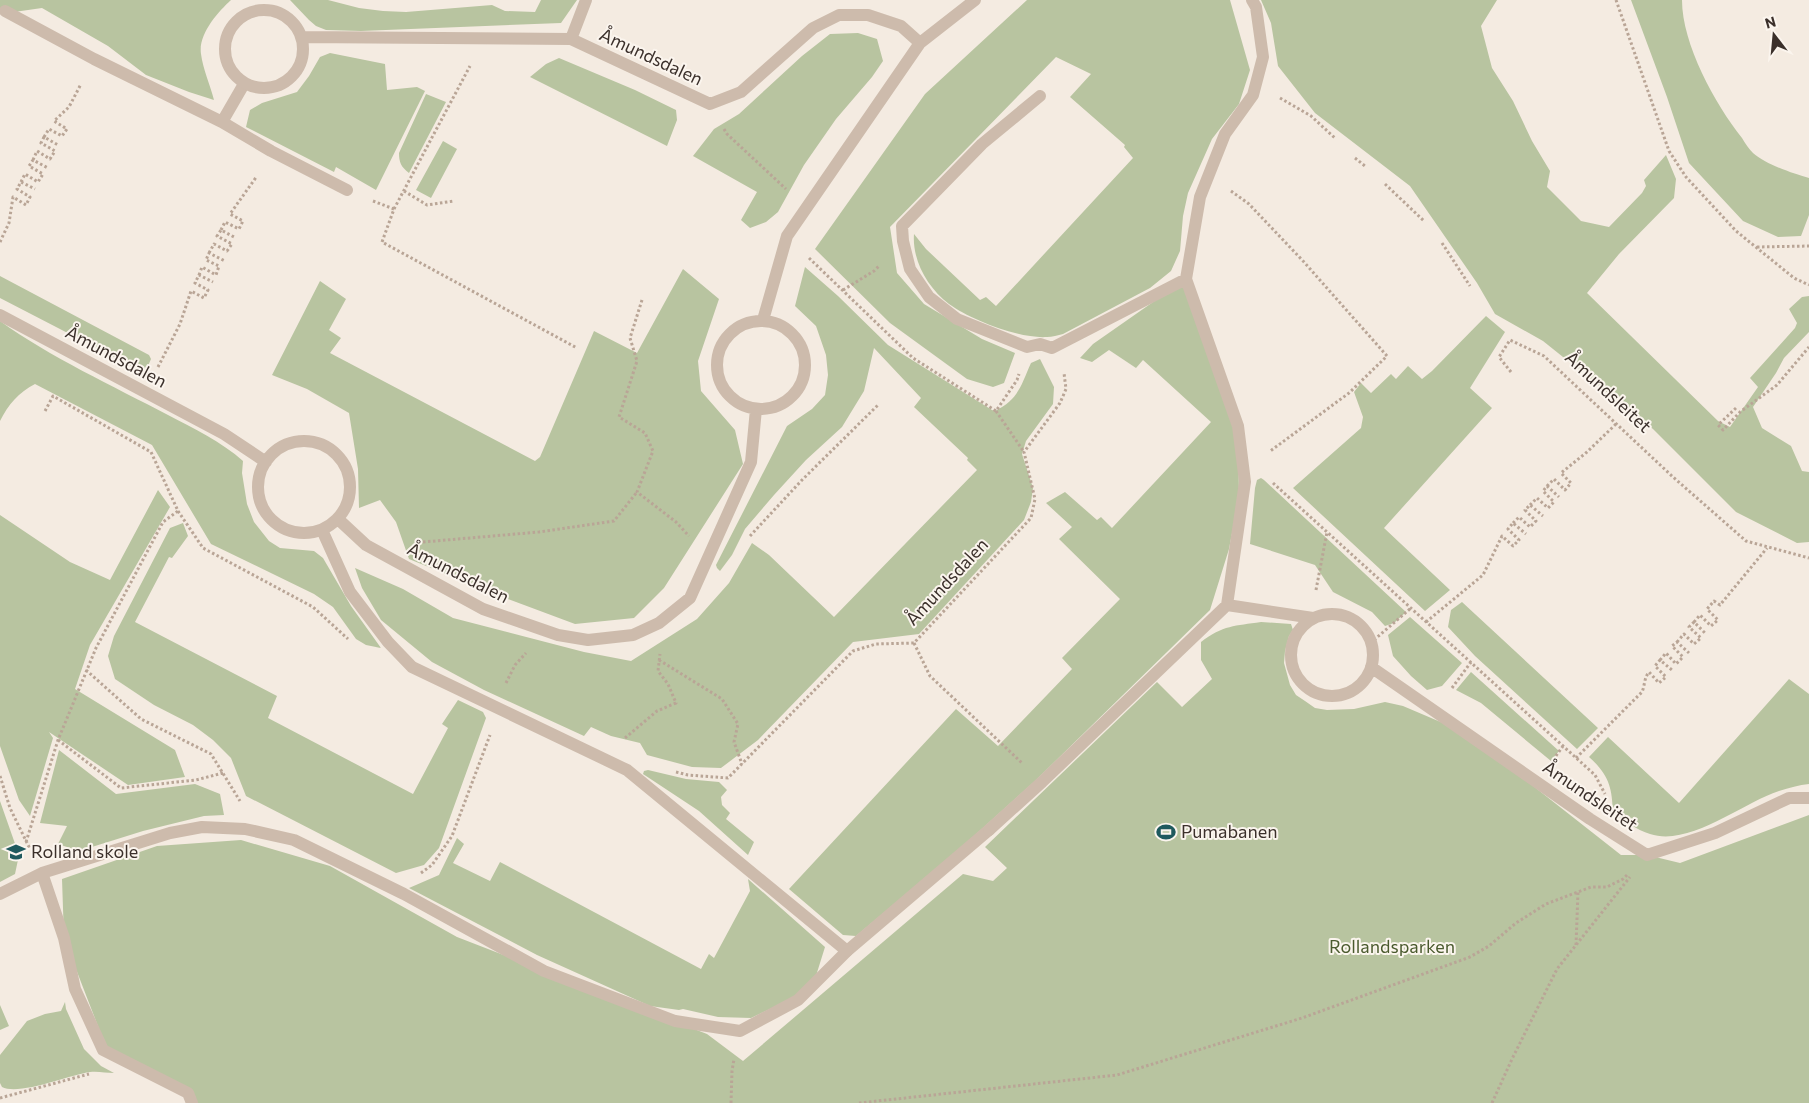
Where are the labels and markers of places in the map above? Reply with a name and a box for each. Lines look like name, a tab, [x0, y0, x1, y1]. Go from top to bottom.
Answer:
place label: Pumabanen	[1181, 820, 1278, 842]
sports icon: Pumabanen	[1155, 821, 1177, 843]
place label: Rolland skole	[31, 840, 138, 862]
school or university icon: Rolland skole	[5, 841, 27, 863]

